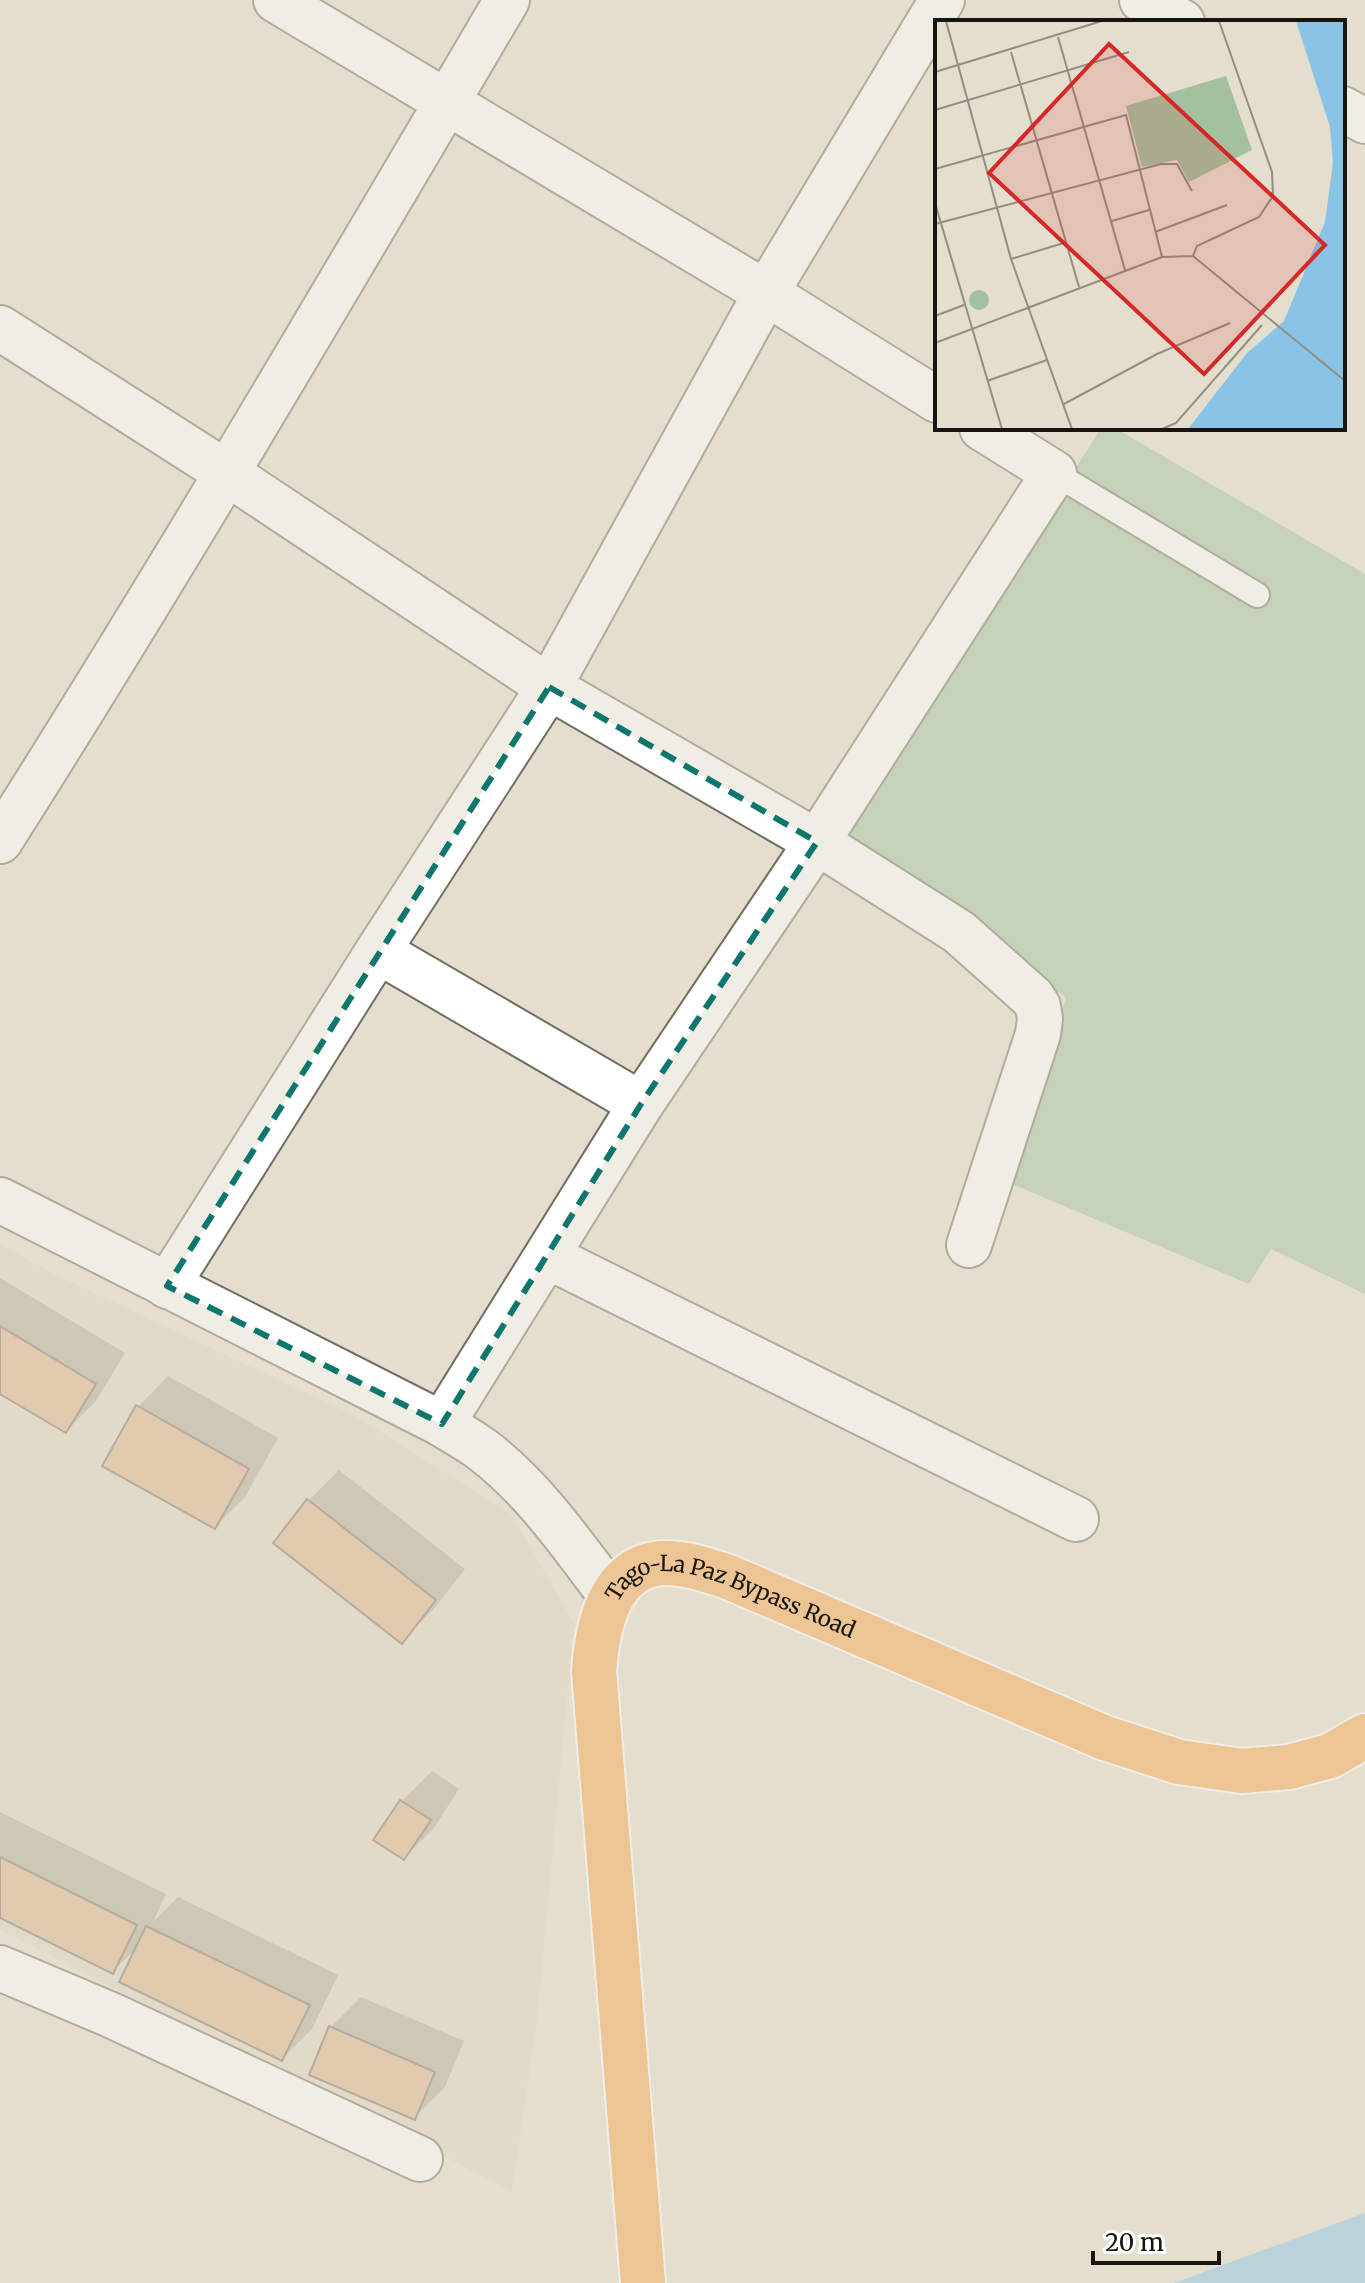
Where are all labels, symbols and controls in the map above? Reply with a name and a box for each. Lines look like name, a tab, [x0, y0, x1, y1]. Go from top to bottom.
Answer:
inset map	[935, 20, 1345, 430]
street label: Tago-La Paz Bypass Road	[599, 1549, 860, 1644]
scale bar	[1093, 2215, 1219, 2265]
text: 20 m	[1105, 2227, 1164, 2258]

